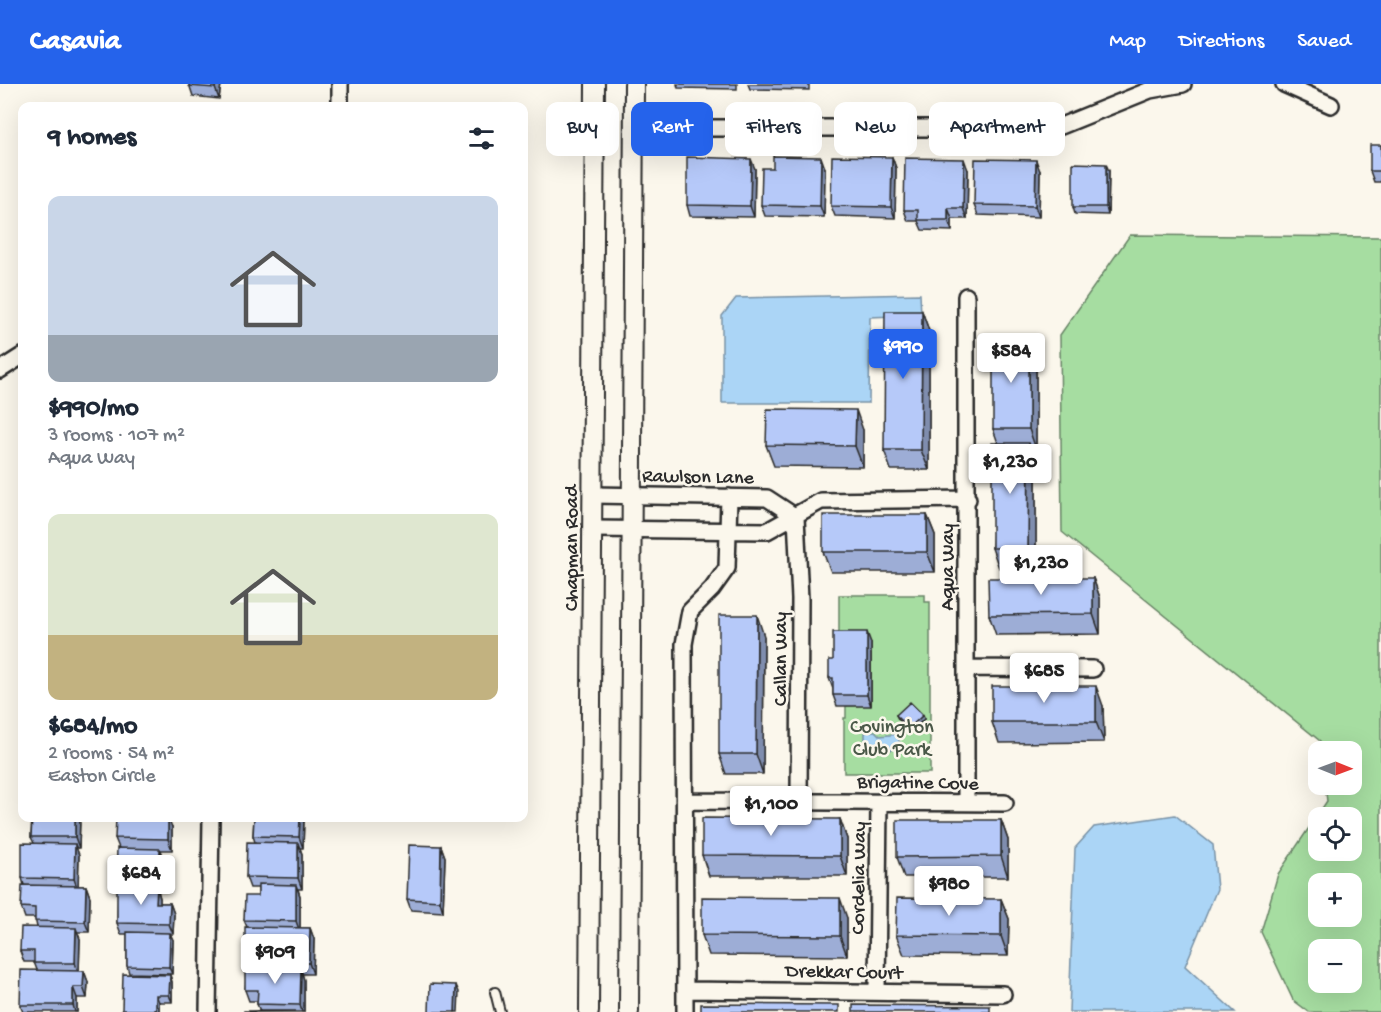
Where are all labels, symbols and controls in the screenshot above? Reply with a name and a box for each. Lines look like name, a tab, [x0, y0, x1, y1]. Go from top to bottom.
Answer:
text: Casavia	[30, 26, 121, 59]
text: Map	[1109, 30, 1146, 55]
text: Directions	[1179, 30, 1264, 55]
text: Saved	[1297, 30, 1351, 55]
chip: Buy	[546, 102, 619, 156]
chip: Rent	[631, 102, 713, 156]
chip: Filters	[725, 102, 822, 156]
chip: New	[834, 102, 917, 156]
chip: Apartment	[929, 102, 1065, 156]
icon: filters	[465, 122, 498, 155]
text: 9 homes	[48, 123, 136, 154]
icon: home	[219, 235, 327, 343]
pin: $990	[867, 329, 939, 380]
pin: $584	[975, 333, 1047, 384]
text: $990	[883, 337, 923, 360]
text: $584	[991, 341, 1031, 364]
text: $990/mo	[48, 394, 139, 425]
text: 3 rooms · 107 m²	[48, 425, 185, 448]
pin: $1,230	[961, 444, 1059, 495]
text: Aqua Way	[48, 448, 135, 471]
text: $1,230	[983, 452, 1037, 475]
street label: Rawlson Lane	[642, 466, 755, 491]
street label: Chapman Road	[562, 483, 585, 611]
street label: Aqua Way	[938, 523, 961, 610]
pin: $1,230	[992, 545, 1090, 596]
icon: home	[219, 553, 327, 661]
text: $1,230	[1014, 553, 1068, 576]
street label: Callan Way	[771, 612, 794, 706]
pin: $685	[1008, 653, 1080, 704]
text: $685	[1024, 661, 1064, 684]
text: $684/mo	[48, 712, 138, 743]
park label: Covington Club Park	[850, 717, 934, 763]
north arrow	[1308, 741, 1362, 795]
map controls	[1308, 741, 1362, 993]
text: 2 rooms · 54 m²	[48, 743, 175, 766]
text: Easton Circle	[48, 766, 156, 789]
street label: Brigatine Cove	[856, 772, 980, 797]
pin: $1,100	[722, 786, 820, 837]
text: $1,100	[744, 794, 798, 817]
button: locate	[1308, 807, 1362, 861]
street label: Cordelia Way	[848, 821, 873, 935]
pin: $684	[105, 855, 177, 906]
text: $684	[121, 863, 161, 886]
pin: $980	[913, 866, 985, 917]
button: +	[1308, 873, 1362, 927]
text: $980	[928, 874, 970, 897]
pin: $909	[239, 934, 311, 985]
button: −	[1308, 939, 1362, 993]
text: $909	[255, 942, 295, 965]
street label: Drekkar Court	[783, 961, 904, 986]

